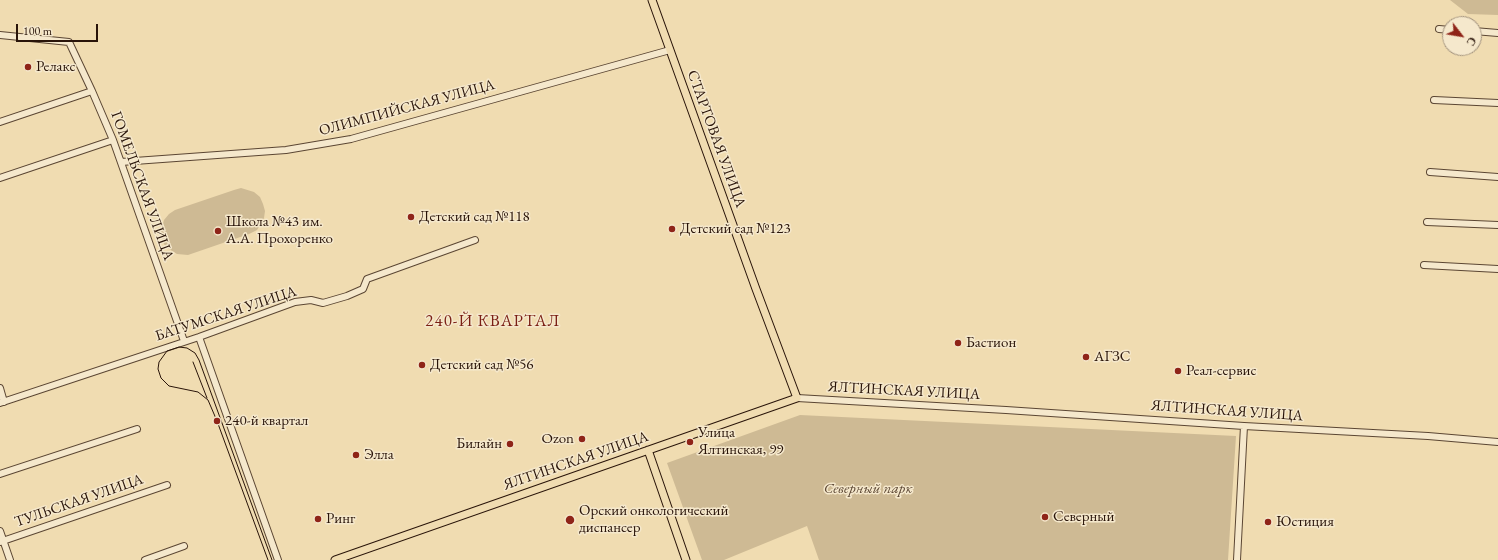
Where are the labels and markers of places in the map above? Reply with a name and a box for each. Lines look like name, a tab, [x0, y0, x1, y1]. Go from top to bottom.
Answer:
place label: Релакс	[36, 58, 76, 76]
marker: Релакс	[23, 62, 33, 72]
place label: Детский сад №118	[419, 208, 530, 226]
marker: Детский сад №118	[406, 212, 416, 222]
place label: Школа №43 им. А.А. Прохоренко	[226, 213, 333, 248]
place label: Детский сад №123	[680, 220, 791, 238]
marker: Детский сад №123	[667, 224, 677, 234]
marker: Школа №43 им. А.А. Прохоренко	[213, 226, 223, 236]
place label: Бастион	[966, 334, 1016, 352]
marker: Бастион	[953, 338, 963, 348]
place label: АГЗС	[1094, 348, 1130, 366]
marker: АГЗС	[1081, 352, 1091, 362]
place label: Детский сад №56	[430, 356, 534, 374]
marker: Детский сад №56	[417, 360, 427, 370]
place label: Реал-сервис	[1186, 362, 1257, 380]
marker: Реал-сервис	[1173, 366, 1183, 376]
place label: 240-й квартал	[225, 412, 308, 430]
marker: 240-й квартал	[212, 416, 222, 426]
place label: Улица Ялтинская, 99	[698, 424, 784, 459]
place label: Ozon	[542, 430, 574, 448]
marker: Ozon	[577, 434, 587, 444]
place label: Билайн	[456, 435, 502, 453]
marker: Улица Ялтинская, 99	[685, 437, 695, 447]
marker: Билайн	[505, 439, 515, 449]
place label: Элла	[364, 446, 394, 464]
marker: Элла	[351, 450, 361, 460]
place label: Орский онкологический диспансер	[579, 502, 728, 537]
place label: Северный	[1053, 508, 1114, 526]
place label: Ринг	[326, 510, 355, 528]
marker: Северный	[1040, 512, 1050, 522]
place label: Юстиция	[1276, 513, 1334, 531]
marker: Ринг	[313, 514, 323, 524]
marker: Орский онкологический диспансер	[564, 514, 576, 526]
marker: Юстиция	[1263, 517, 1273, 527]

